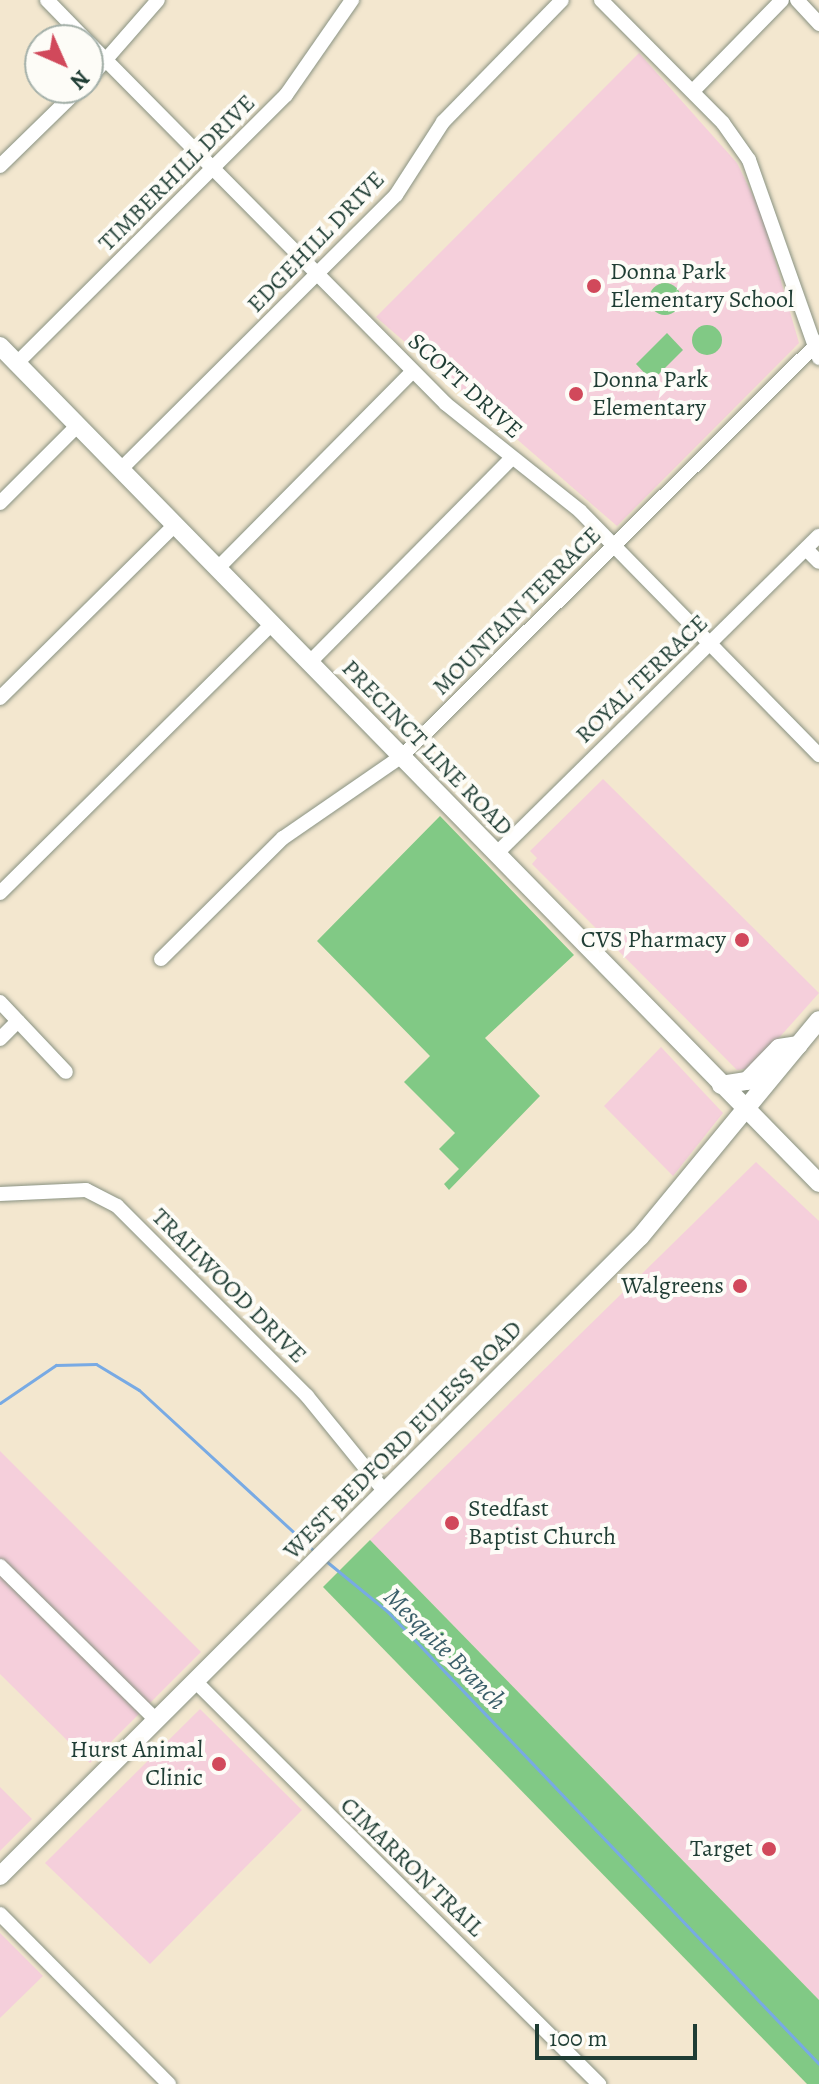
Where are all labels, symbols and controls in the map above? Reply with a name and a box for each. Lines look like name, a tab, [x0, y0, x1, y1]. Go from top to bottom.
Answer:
north arrow	[24, 24, 104, 104]
text: N	[63, 63, 96, 96]
street label: TIMBERHILL DRIVE	[93, 89, 261, 257]
street label: EDGEHILL DRIVE	[241, 165, 391, 319]
place label: Donna Park Elementary School	[610, 258, 794, 314]
marker: Donna Park Elementary School	[585, 277, 603, 295]
street label: SCOTT DRIVE	[402, 327, 528, 445]
place label: Donna Park Elementary	[592, 366, 708, 422]
marker: Donna Park Elementary	[567, 385, 585, 403]
street label: MOUNTAIN TERRACE	[427, 521, 607, 701]
street label: ROYAL TERRACE	[570, 609, 714, 749]
street label: PRECINCT LINE ROAD	[335, 654, 519, 842]
place label: CVS Pharmacy	[581, 926, 726, 954]
marker: CVS Pharmacy	[733, 931, 751, 949]
street label: TRAILWOOD DRIVE	[146, 1203, 312, 1369]
place label: Walgreens	[621, 1272, 724, 1300]
marker: Walgreens	[731, 1277, 749, 1295]
street label: WEST BEDFORD EULESS ROAD	[278, 1315, 528, 1565]
place label: Stedfast Baptist Church	[468, 1495, 616, 1551]
marker: Stedfast Baptist Church	[443, 1514, 461, 1532]
water label: Mesquite Branch	[377, 1581, 513, 1717]
place label: Hurst Animal Clinic	[70, 1736, 203, 1792]
marker: Hurst Animal Clinic	[210, 1755, 228, 1773]
street label: CIMARRON TRAIL	[334, 1791, 490, 1943]
place label: Target	[690, 1835, 753, 1863]
marker: Target	[760, 1840, 778, 1858]
scale bar	[539, 2008, 701, 2058]
text: 100 m	[549, 2022, 608, 2054]

